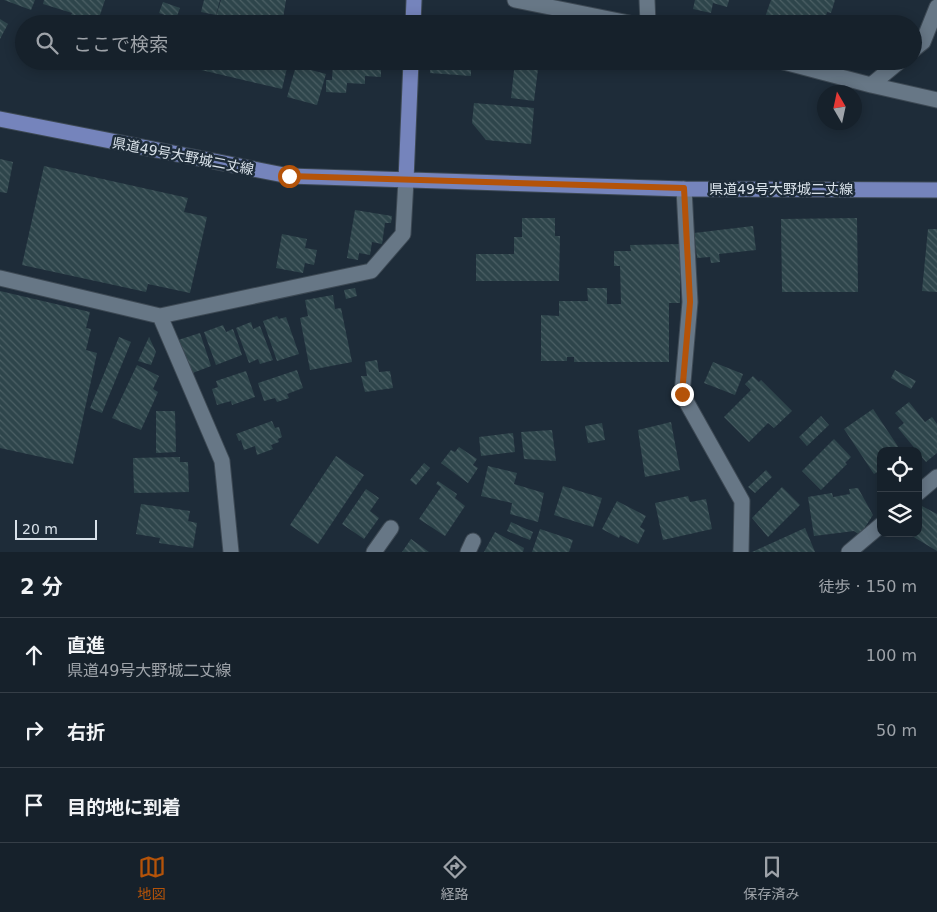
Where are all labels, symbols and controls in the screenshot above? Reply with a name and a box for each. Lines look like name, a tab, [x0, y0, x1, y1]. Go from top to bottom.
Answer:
search box	[15, 15, 922, 70]
icon: search	[33, 29, 61, 57]
text: ここで検索	[73, 33, 168, 55]
north arrow	[817, 85, 862, 130]
street label: 県道49号大野城二丈線	[111, 134, 255, 178]
route start	[278, 165, 301, 188]
street label: 県道49号大野城二丈線	[709, 181, 853, 197]
route end	[671, 383, 694, 406]
map controls	[877, 447, 922, 537]
button: locate	[877, 447, 922, 492]
button: layers	[877, 492, 922, 537]
scale bar	[15, 517, 98, 540]
text: 20 m	[22, 521, 58, 537]
text: 2 分	[20, 575, 63, 599]
text: 徒歩 · 150 m	[819, 577, 917, 596]
text: 直進	[67, 634, 105, 656]
icon: ahead	[20, 641, 48, 669]
text: 100 m	[866, 646, 917, 665]
text: 県道49号大野城二丈線	[67, 661, 231, 680]
icon: right	[20, 716, 48, 744]
text: 右折	[67, 721, 105, 743]
text: 50 m	[876, 721, 917, 740]
icon: arrive	[20, 791, 48, 819]
text: 目的地に到着	[67, 796, 181, 818]
tab: 地図	[138, 853, 166, 903]
tab: 経路	[441, 853, 469, 903]
tab: 保存済み	[744, 853, 800, 903]

